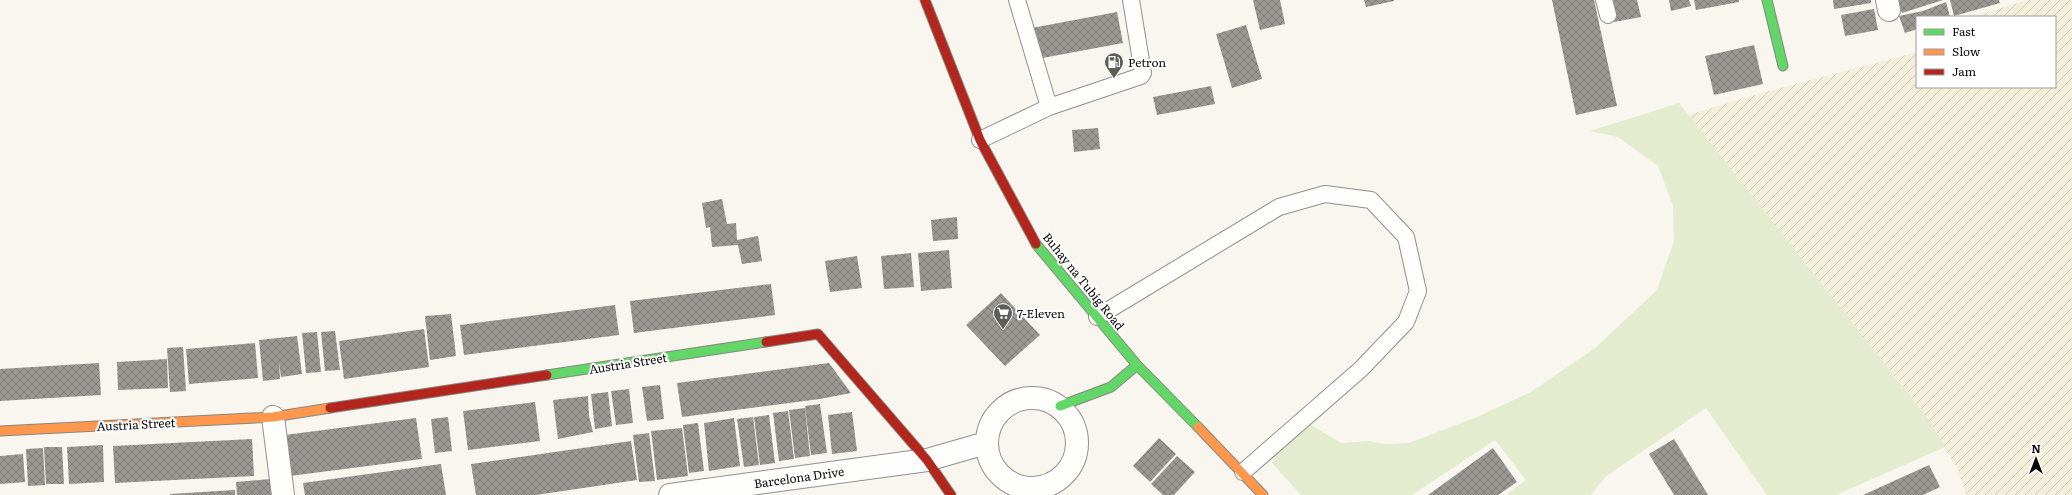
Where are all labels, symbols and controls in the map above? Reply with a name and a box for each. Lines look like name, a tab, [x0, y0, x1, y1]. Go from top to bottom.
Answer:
legend	[1916, 16, 2056, 88]
text: Fast	[1952, 22, 1976, 40]
text: Slow	[1952, 42, 1981, 60]
fuel station icon: Petron	[1103, 51, 1125, 79]
place label: Petron	[1128, 53, 1166, 71]
text: Jam	[1952, 62, 1977, 80]
street label: Buhay na Tubig Road	[1039, 228, 1129, 334]
supermarket icon: 7-Eleven	[992, 302, 1014, 330]
place label: 7-Eleven	[1017, 304, 1065, 322]
street label: Austria Street	[588, 348, 668, 378]
street label: Austria Street	[96, 413, 176, 435]
north arrow	[2016, 439, 2056, 479]
text: N	[2031, 440, 2041, 456]
street label: Barcelona Drive	[753, 462, 845, 492]

